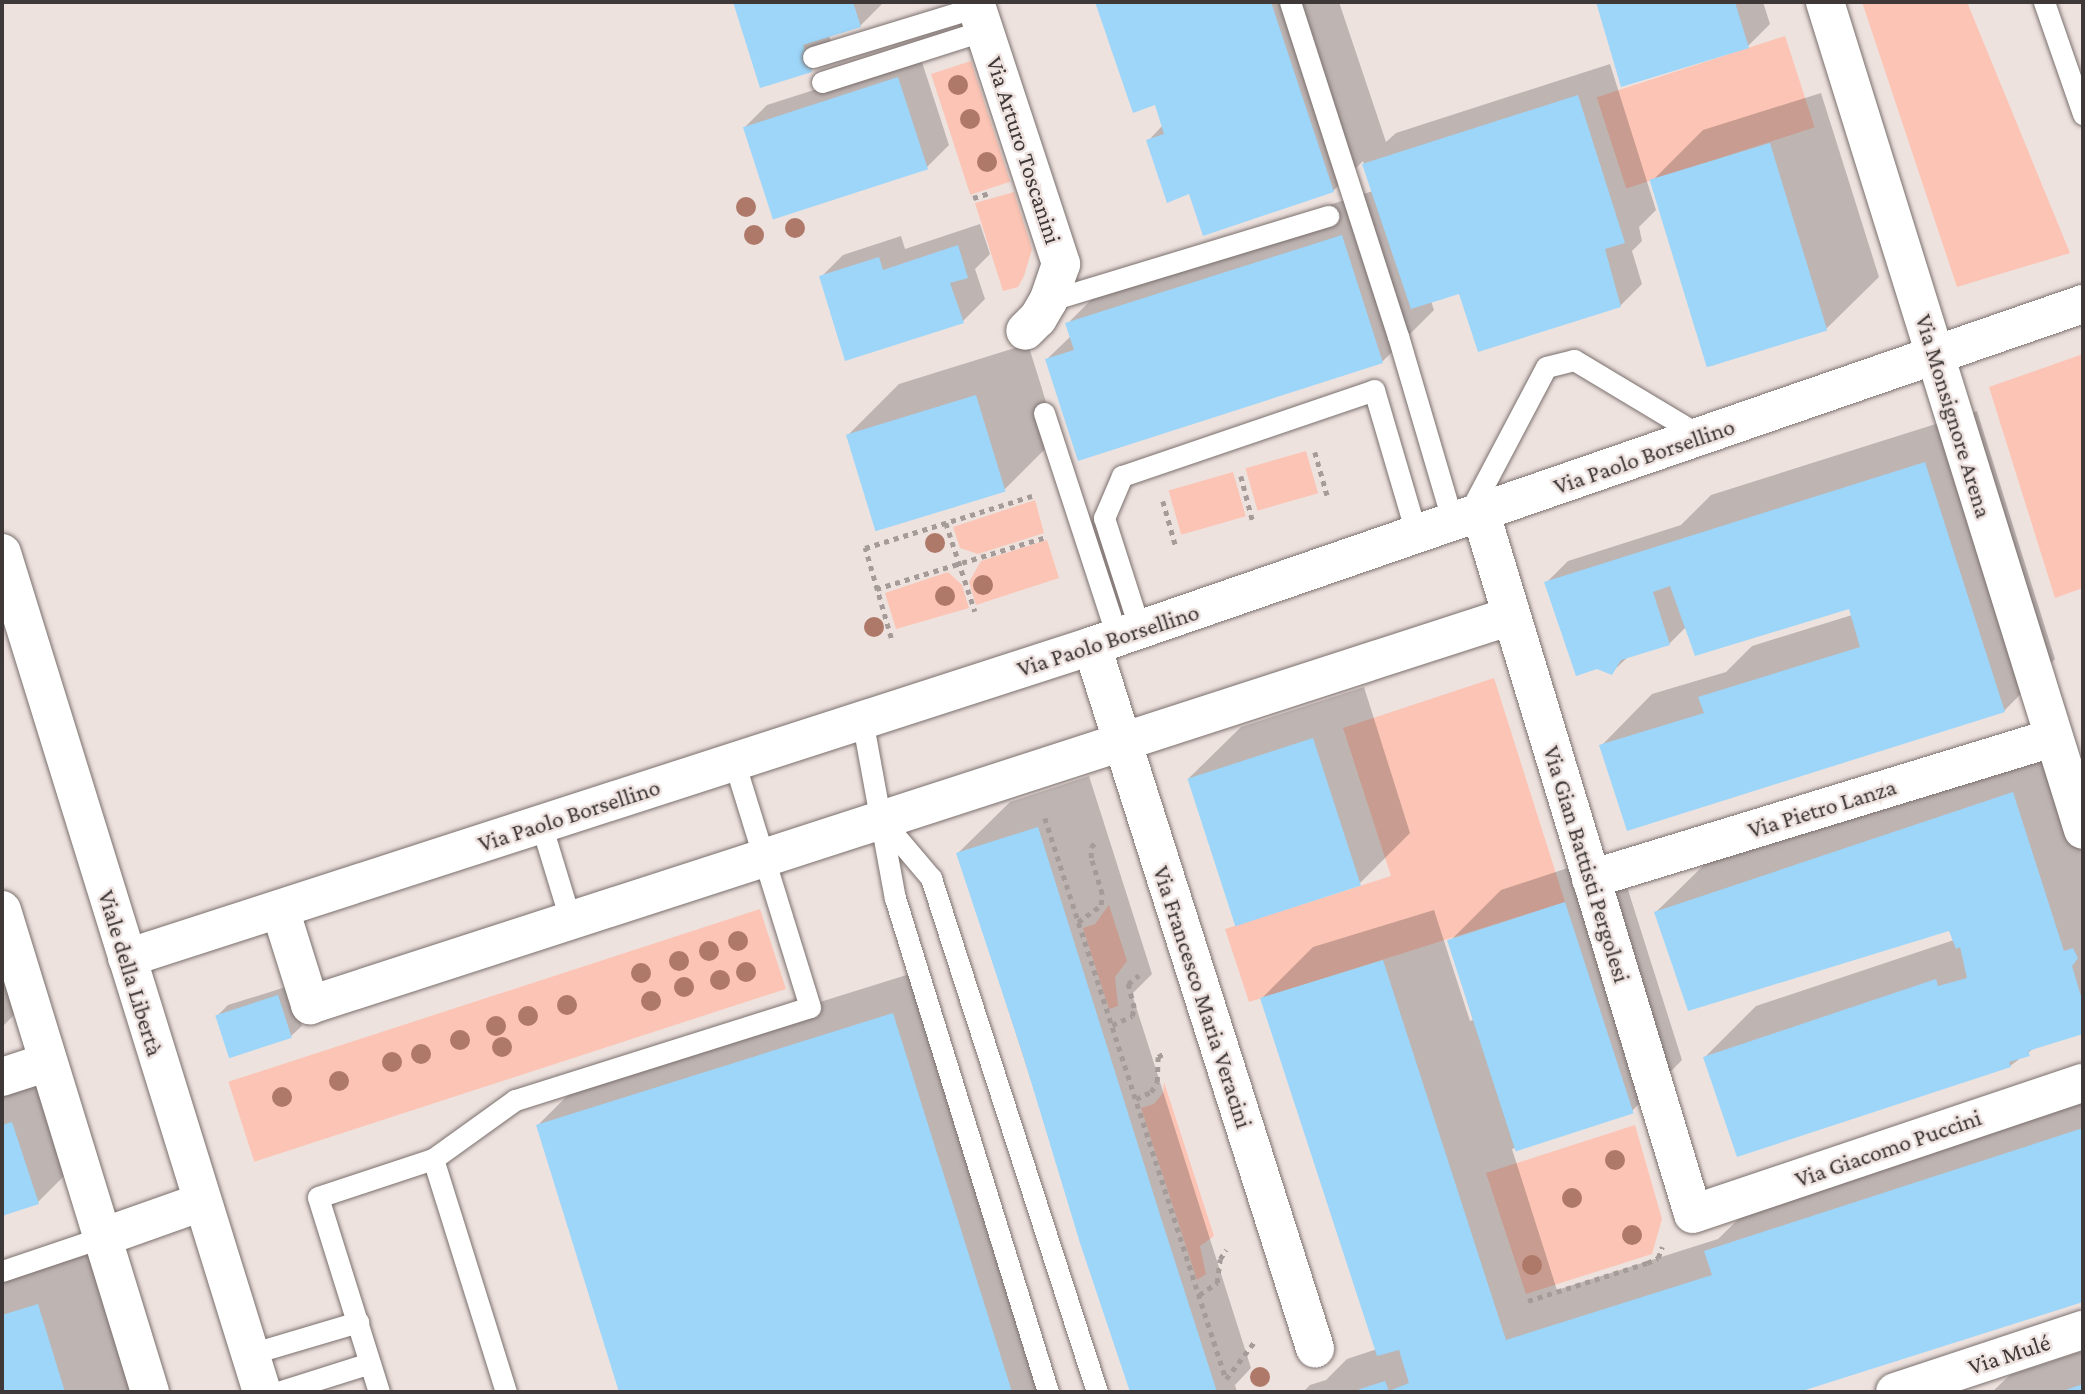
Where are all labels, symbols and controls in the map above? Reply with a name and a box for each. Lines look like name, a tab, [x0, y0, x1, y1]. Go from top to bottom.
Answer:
street label: Via Arturo Toscanini	[980, 53, 1068, 247]
street label: Via Monsignore Arena	[1909, 311, 1999, 521]
street label: Via Paolo Borsellino	[1550, 412, 1738, 500]
street label: Via Paolo Borsellino	[1013, 597, 1203, 683]
street label: Via Gian Battisti Pergolesi	[1537, 742, 1637, 986]
street label: Via Paolo Borsellino	[474, 772, 664, 858]
street label: Via Pietro Lanza	[1744, 772, 1900, 844]
street label: Via Francesco Maria Veracini	[1147, 862, 1259, 1132]
street label: Viale della Libertà	[92, 887, 170, 1059]
street label: Via Giacomo Puccini	[1791, 1103, 1985, 1193]
street label: Via Mulé	[1964, 1327, 2054, 1381]

